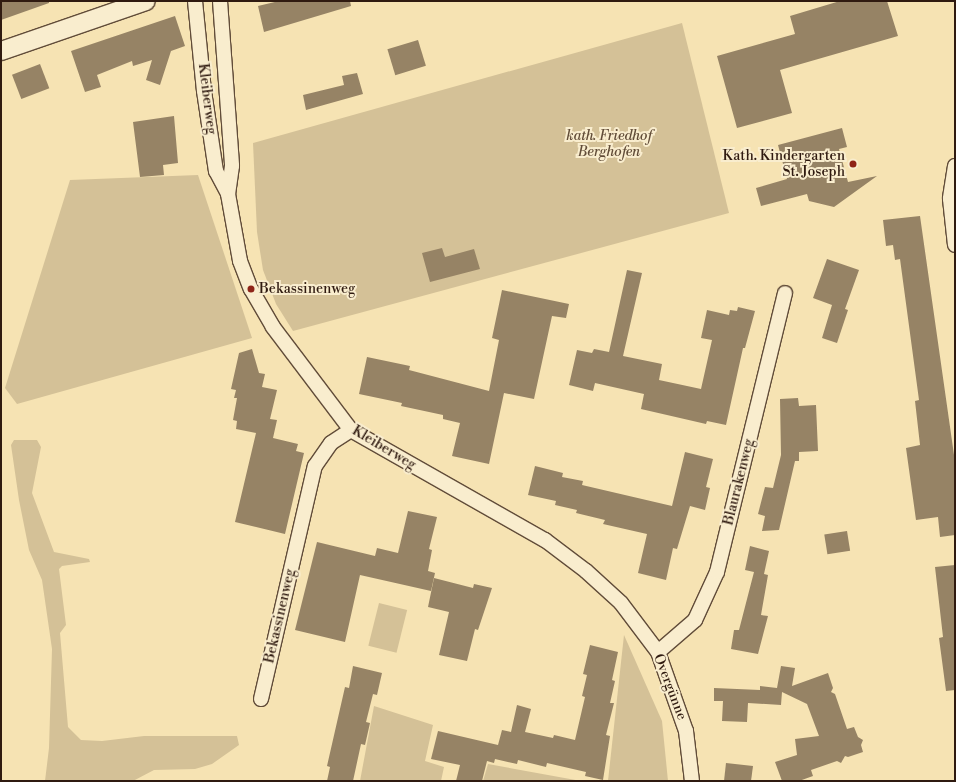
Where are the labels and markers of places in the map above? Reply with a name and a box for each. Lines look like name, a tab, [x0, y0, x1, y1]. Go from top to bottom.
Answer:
place label: Kath. Kindergarten St. Joseph	[722, 148, 845, 180]
marker: Kath. Kindergarten St. Joseph	[848, 159, 858, 169]
place label: Bekassinenweg	[259, 281, 355, 297]
marker: Bekassinenweg	[246, 284, 256, 294]

